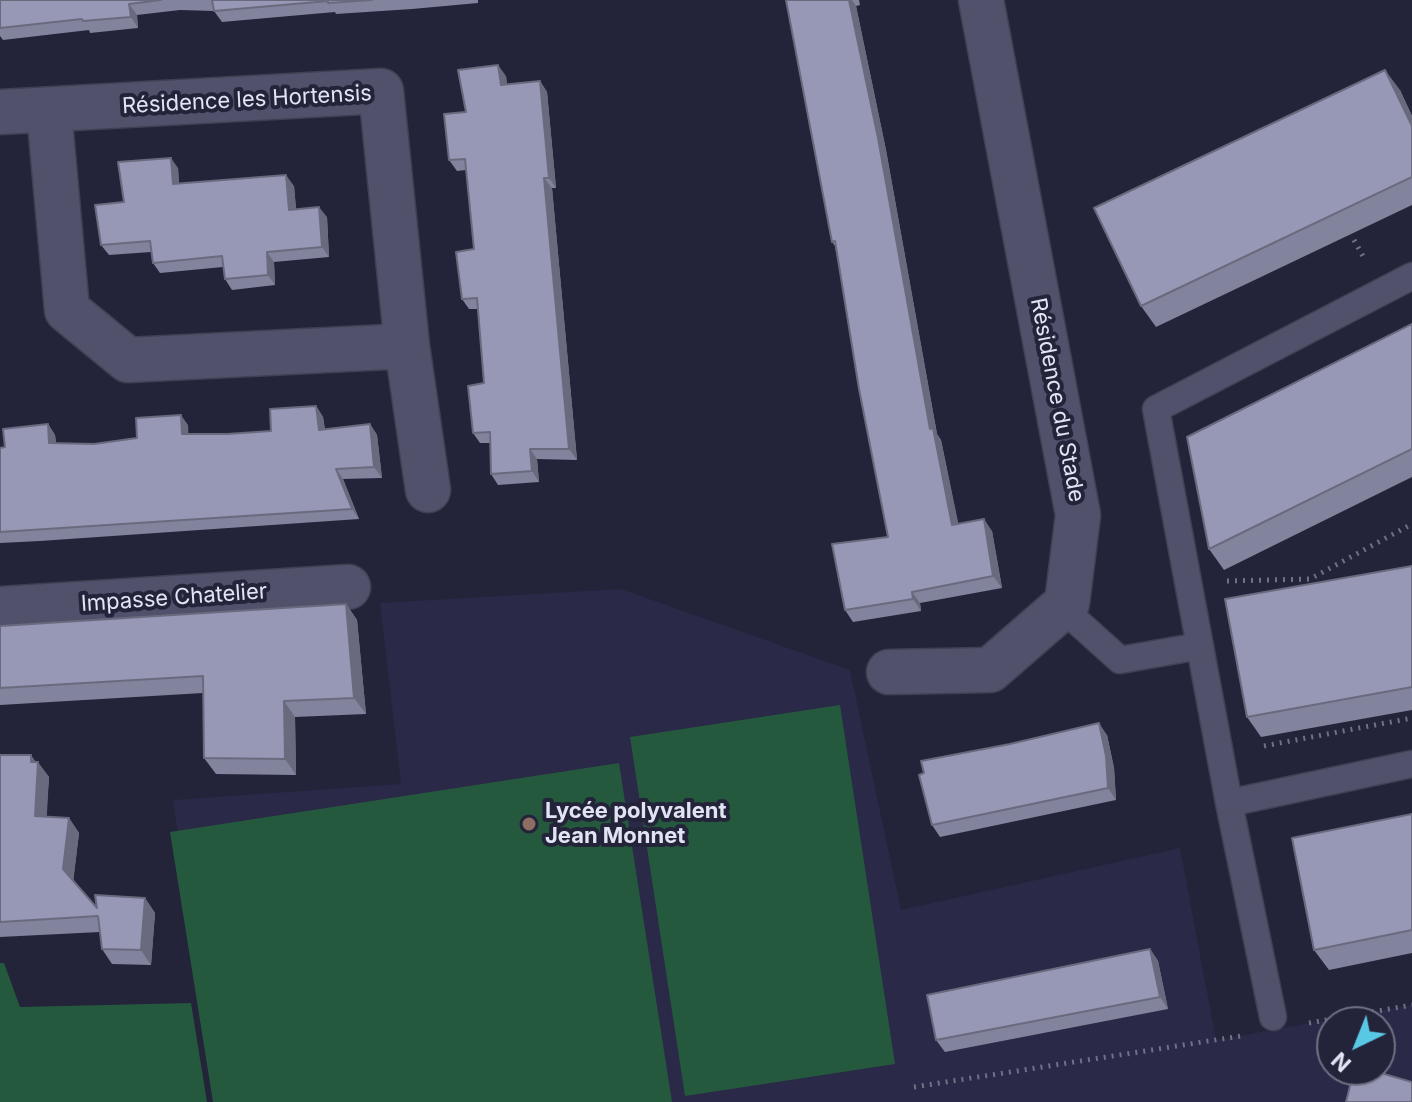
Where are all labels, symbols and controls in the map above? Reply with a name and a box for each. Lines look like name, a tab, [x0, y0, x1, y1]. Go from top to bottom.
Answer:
street label: Résidence les Hortensis	[122, 80, 372, 120]
street label: Résidence du Stade	[1024, 296, 1090, 504]
street label: Impasse Chatelier	[80, 578, 268, 618]
place label: Lycée polyvalent Jean Monnet	[545, 798, 727, 850]
marker: Lycée polyvalent Jean Monnet	[520, 815, 538, 833]
north arrow	[1316, 1006, 1396, 1086]
text: N	[1326, 1047, 1356, 1077]

